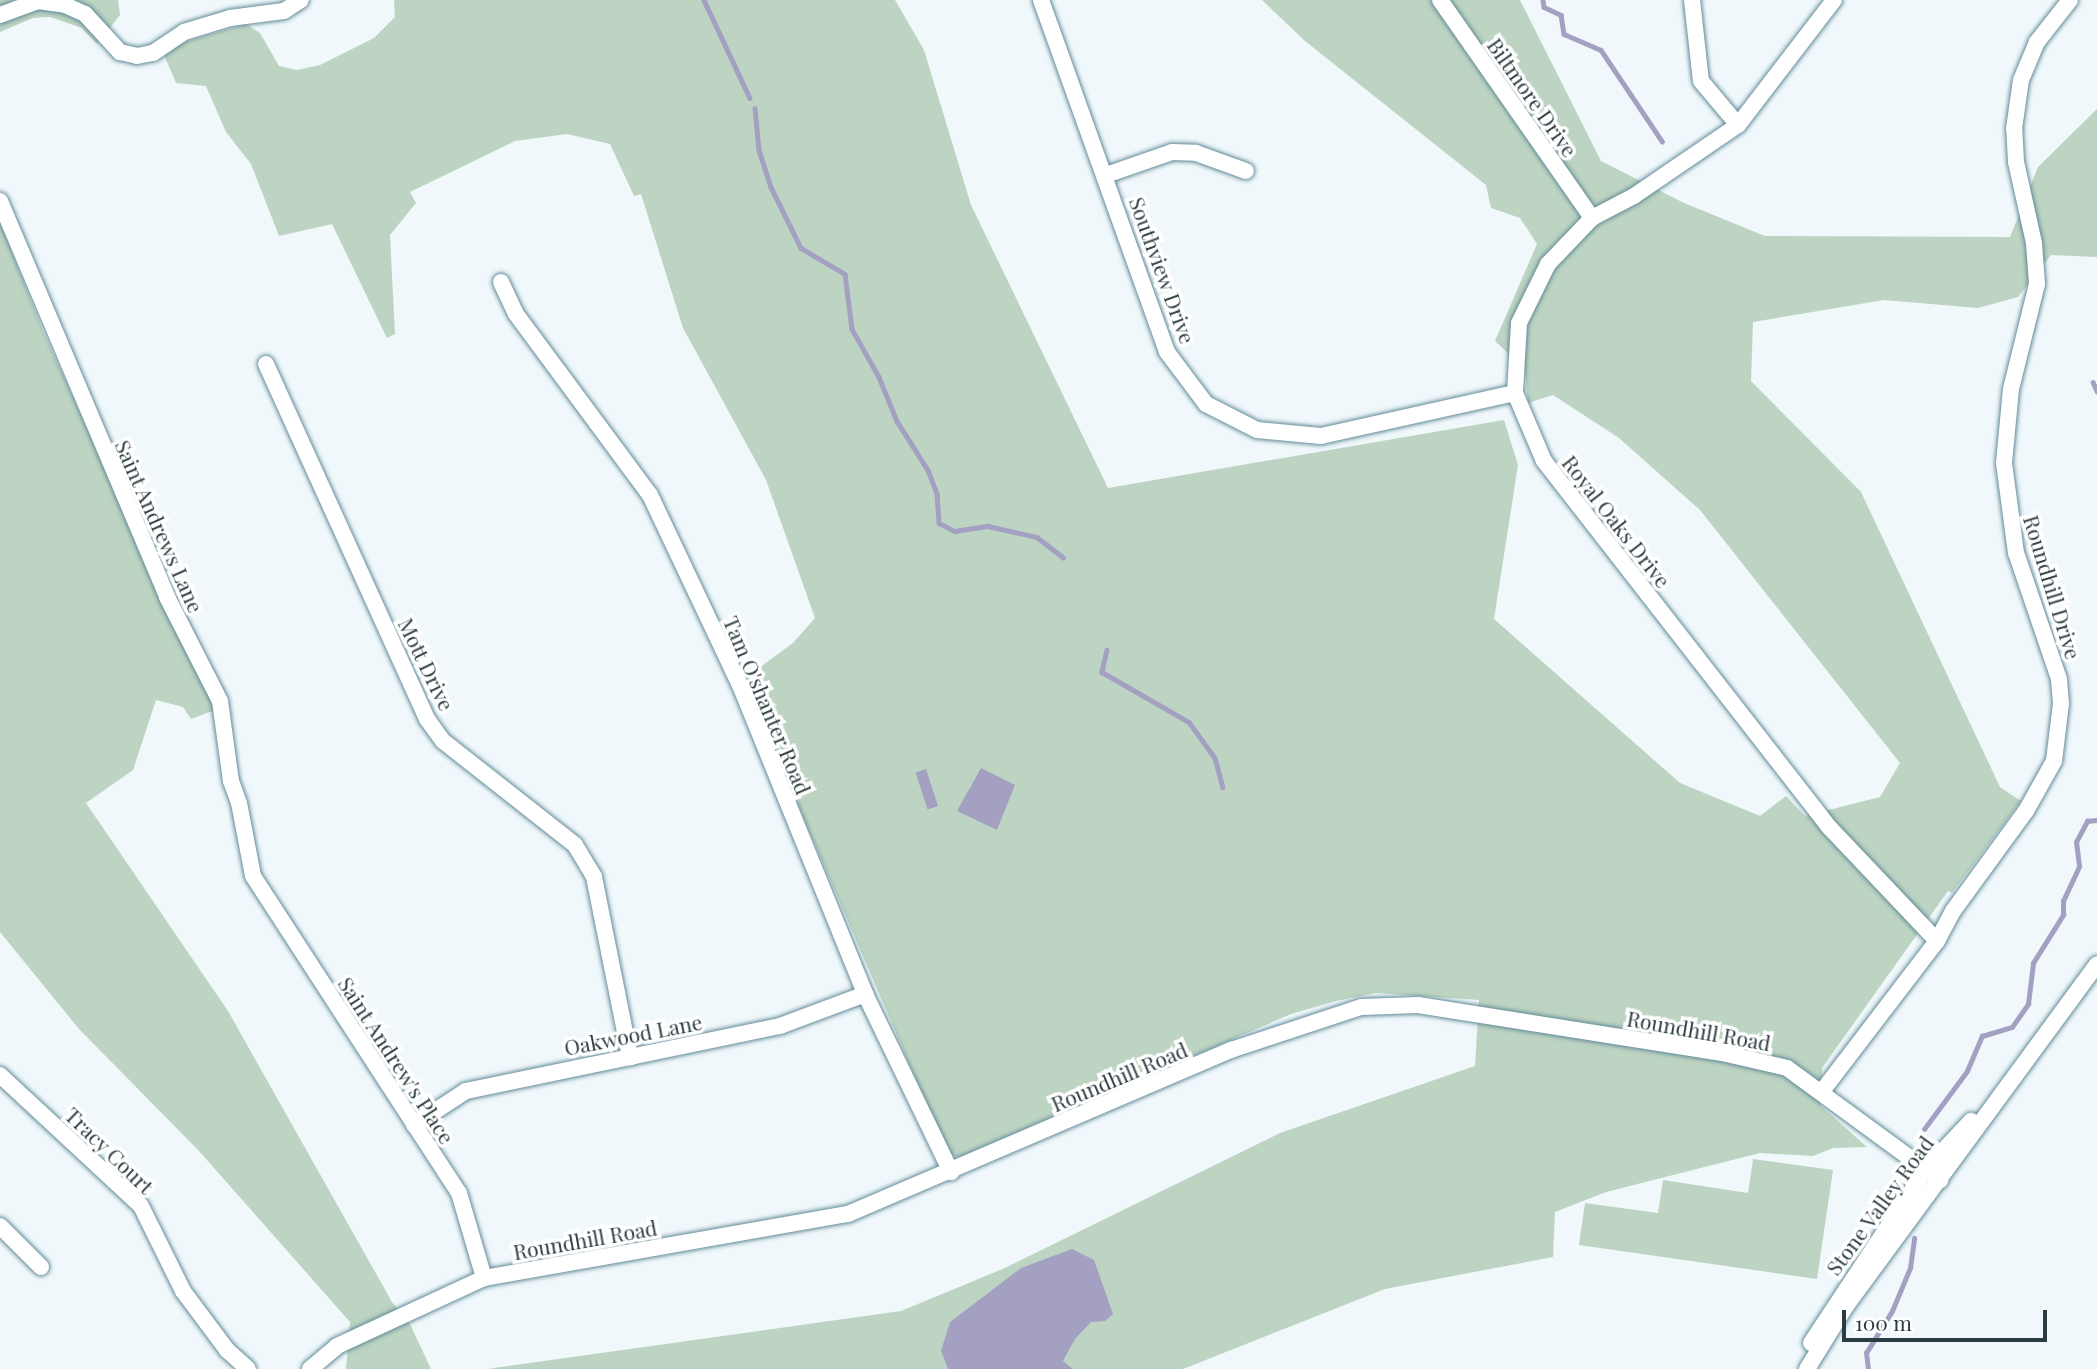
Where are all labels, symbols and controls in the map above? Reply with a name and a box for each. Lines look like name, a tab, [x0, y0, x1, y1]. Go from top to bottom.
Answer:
street label: Biltmore Drive	[1483, 33, 1583, 161]
street label: Southview Drive	[1125, 193, 1201, 347]
street label: Saint Andrews Lane	[110, 435, 210, 617]
street label: Royal Oaks Drive	[1558, 450, 1676, 592]
street label: Roundhill Drive	[2019, 512, 2087, 662]
street label: Tam O'shanter Road	[719, 612, 817, 798]
street label: Mott Drive	[394, 614, 460, 714]
street label: Saint Andrew's Place	[333, 971, 461, 1149]
street label: Roundhill Road	[1625, 1005, 1773, 1055]
street label: Oakwood Lane	[562, 1008, 704, 1060]
street label: Roundhill Road	[1047, 1036, 1191, 1116]
street label: Tracy Court	[60, 1101, 160, 1199]
street label: Stone Valley Road	[1820, 1130, 1938, 1280]
street label: Roundhill Road	[511, 1214, 659, 1264]
scale bar	[1845, 1296, 2050, 1340]
text: 100 m	[1855, 1308, 1912, 1336]

